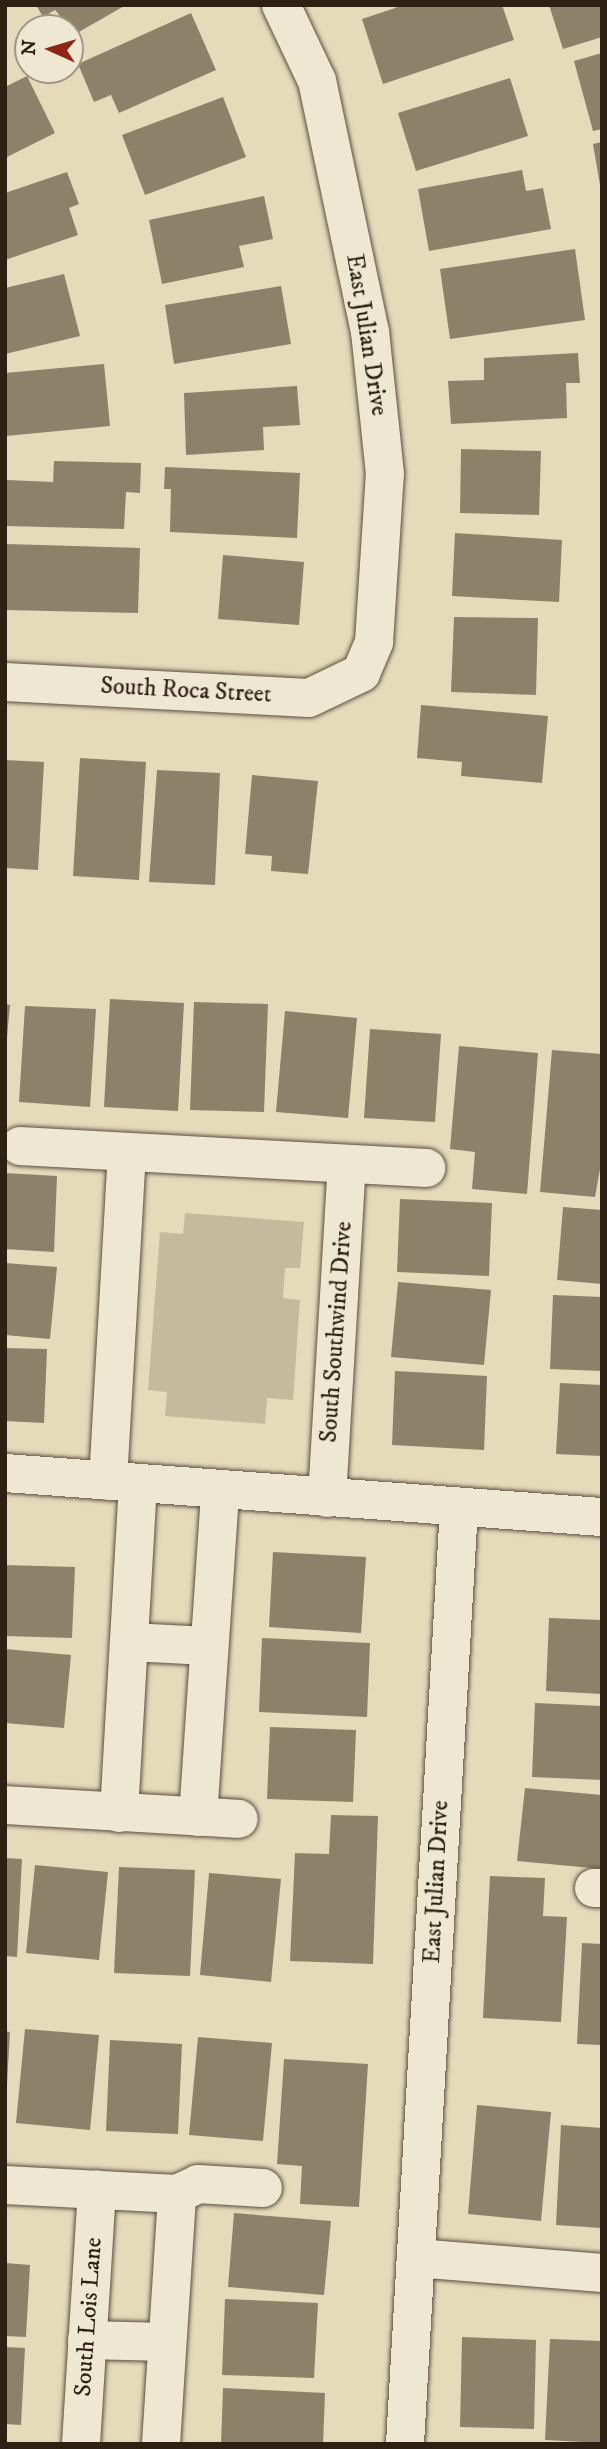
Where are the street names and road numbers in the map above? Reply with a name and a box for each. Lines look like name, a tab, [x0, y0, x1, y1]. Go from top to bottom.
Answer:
street label: East Julian Drive	[339, 252, 393, 418]
street label: South Roca Street	[100, 672, 272, 710]
street label: South Southwind Drive	[315, 1220, 359, 1444]
street label: East Julian Drive	[418, 1800, 456, 1964]
street label: South Lois Lane	[69, 2236, 109, 2398]

